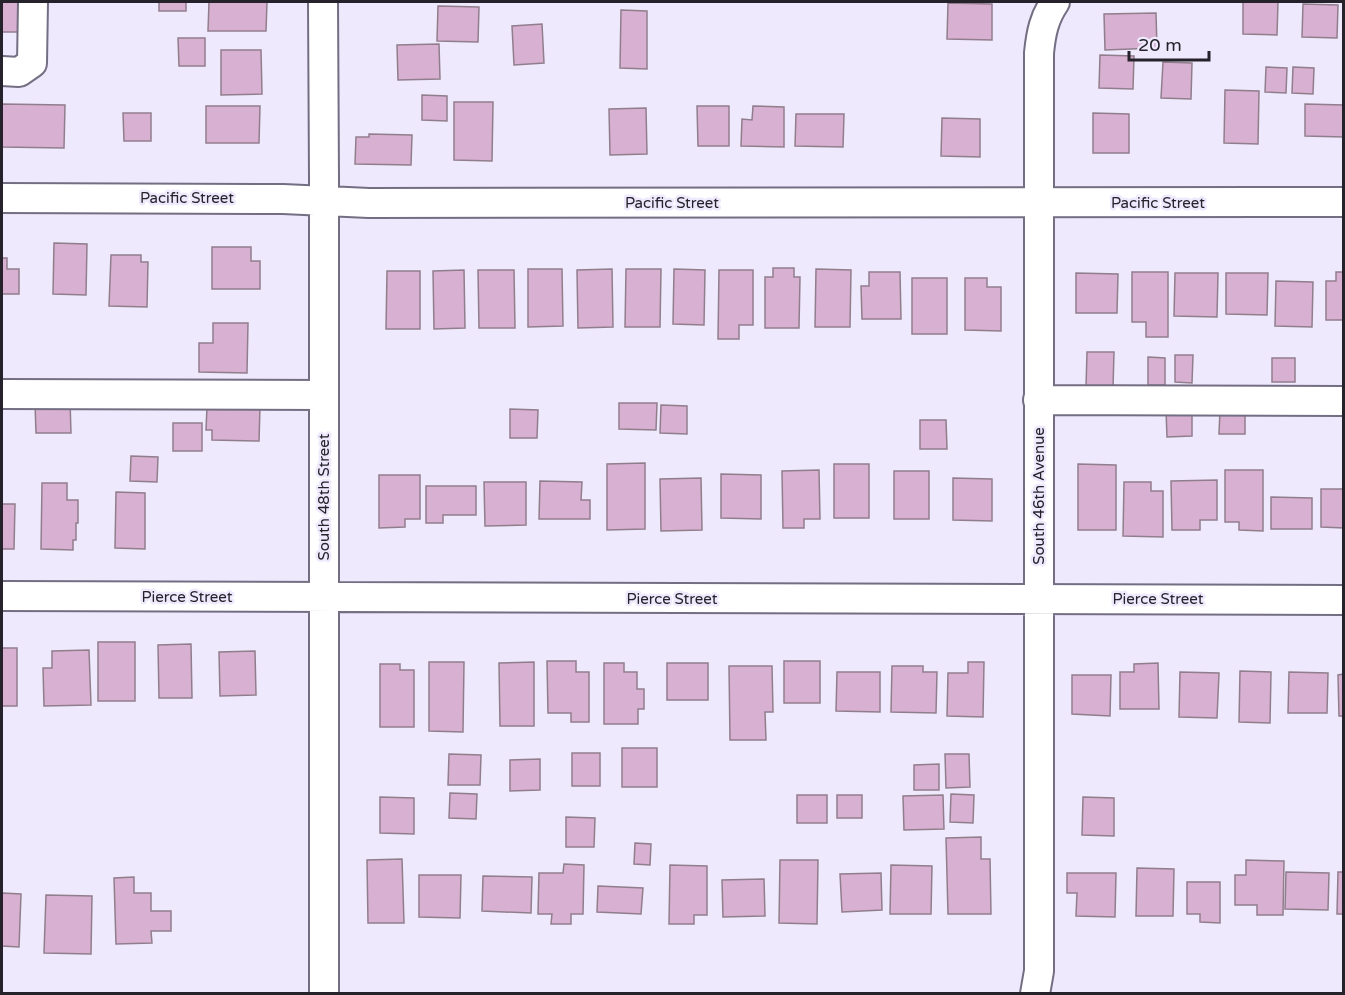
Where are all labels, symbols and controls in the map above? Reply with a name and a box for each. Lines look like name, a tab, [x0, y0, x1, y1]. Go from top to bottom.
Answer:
scale bar	[1129, 24, 1208, 62]
text: 20 m	[1138, 34, 1182, 56]
street label: Pacific Street	[140, 189, 234, 207]
street label: Pacific Street	[625, 194, 719, 212]
street label: Pacific Street	[1111, 194, 1205, 212]
street label: South 46th Avenue	[1030, 427, 1048, 565]
street label: South 48th Street	[315, 433, 333, 560]
street label: Pierce Street	[142, 588, 233, 606]
street label: Pierce Street	[627, 590, 718, 608]
street label: Pierce Street	[1113, 590, 1204, 608]

